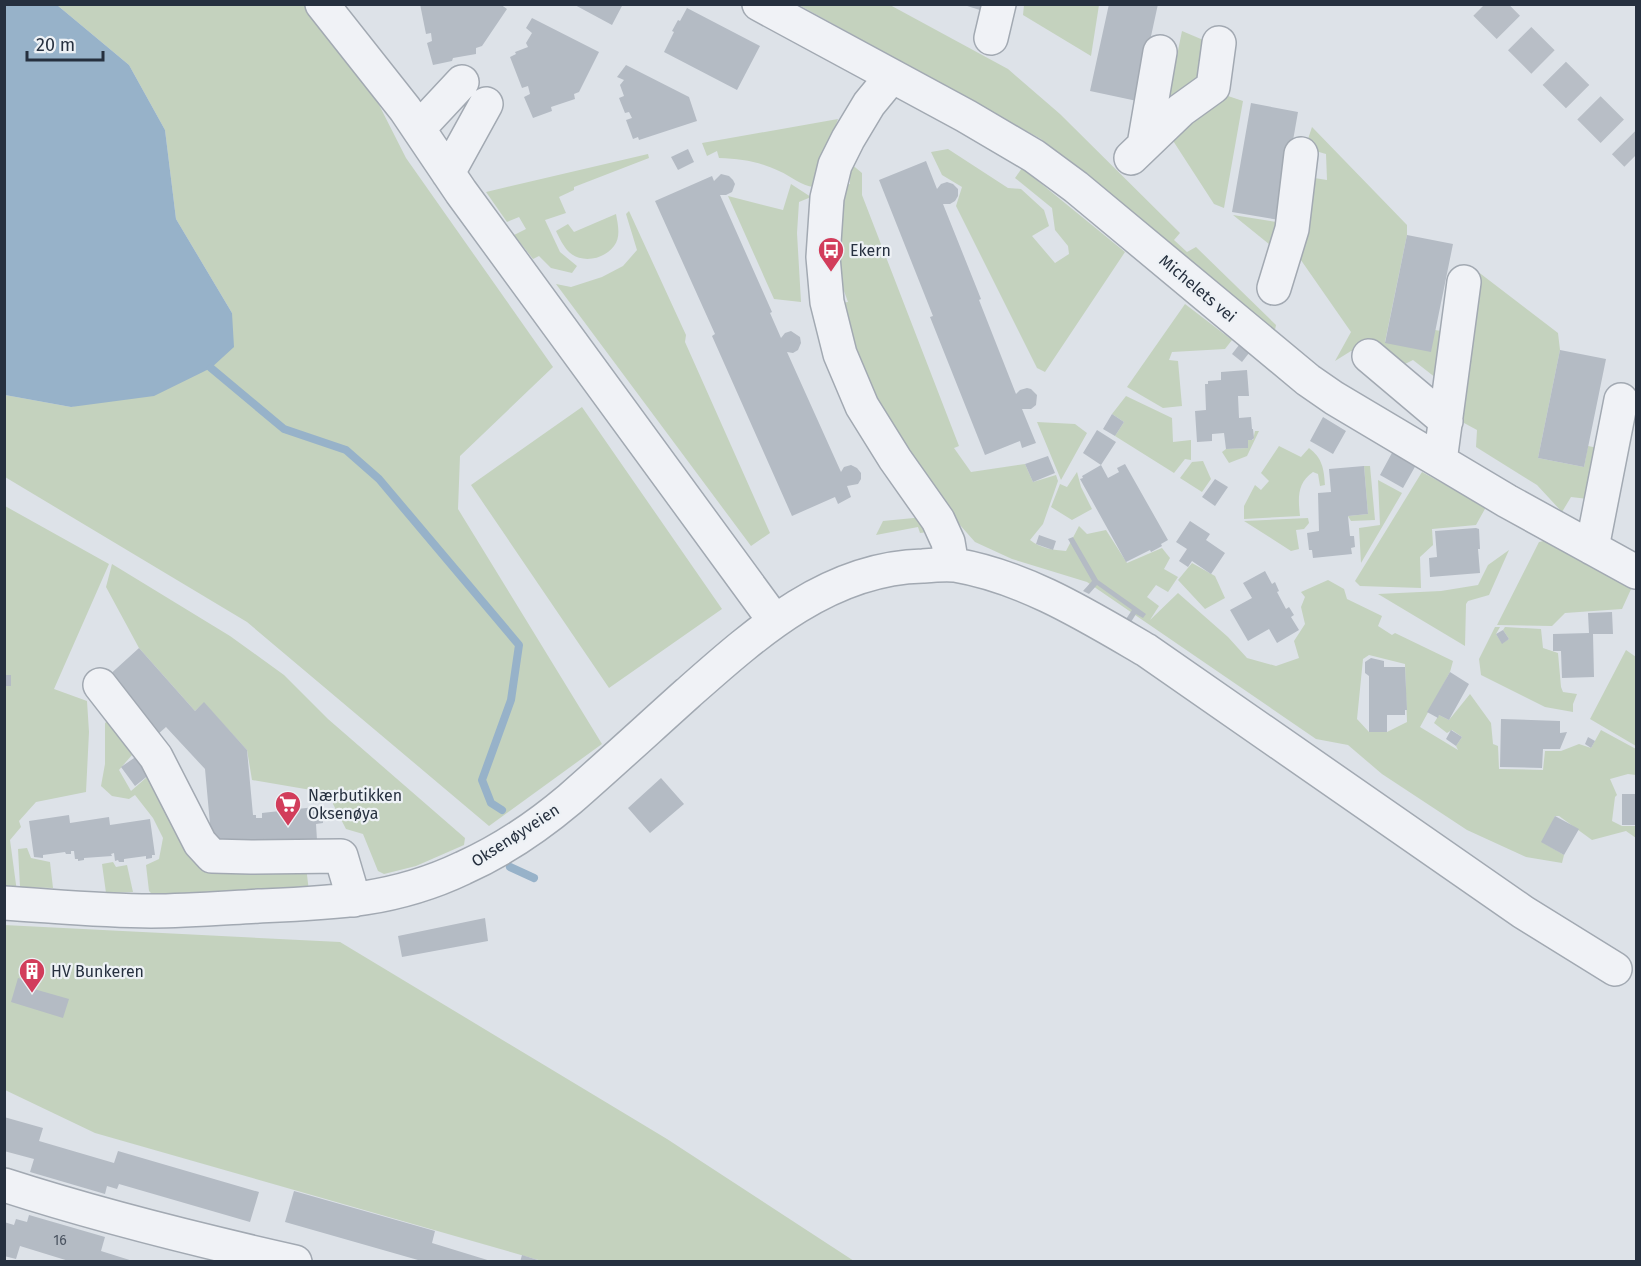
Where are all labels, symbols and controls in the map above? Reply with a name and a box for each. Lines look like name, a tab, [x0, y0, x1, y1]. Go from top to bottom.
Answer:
scale bar	[27, 24, 104, 62]
text: 20 m	[36, 34, 75, 56]
bus stop icon: Ekern	[816, 235, 846, 273]
place label: Ekern	[850, 241, 891, 260]
street label: Michelets vei	[1155, 251, 1240, 326]
place label: Nærbutikken Oksenøya	[308, 786, 402, 823]
supermarket icon: Nærbutikken Oksenøya	[273, 789, 303, 827]
street label: Oksenøyveien	[468, 800, 563, 871]
building icon: HV Bunkeren	[17, 956, 47, 994]
place label: HV Bunkeren	[51, 962, 144, 981]
house number: 16	[53, 1232, 67, 1249]

